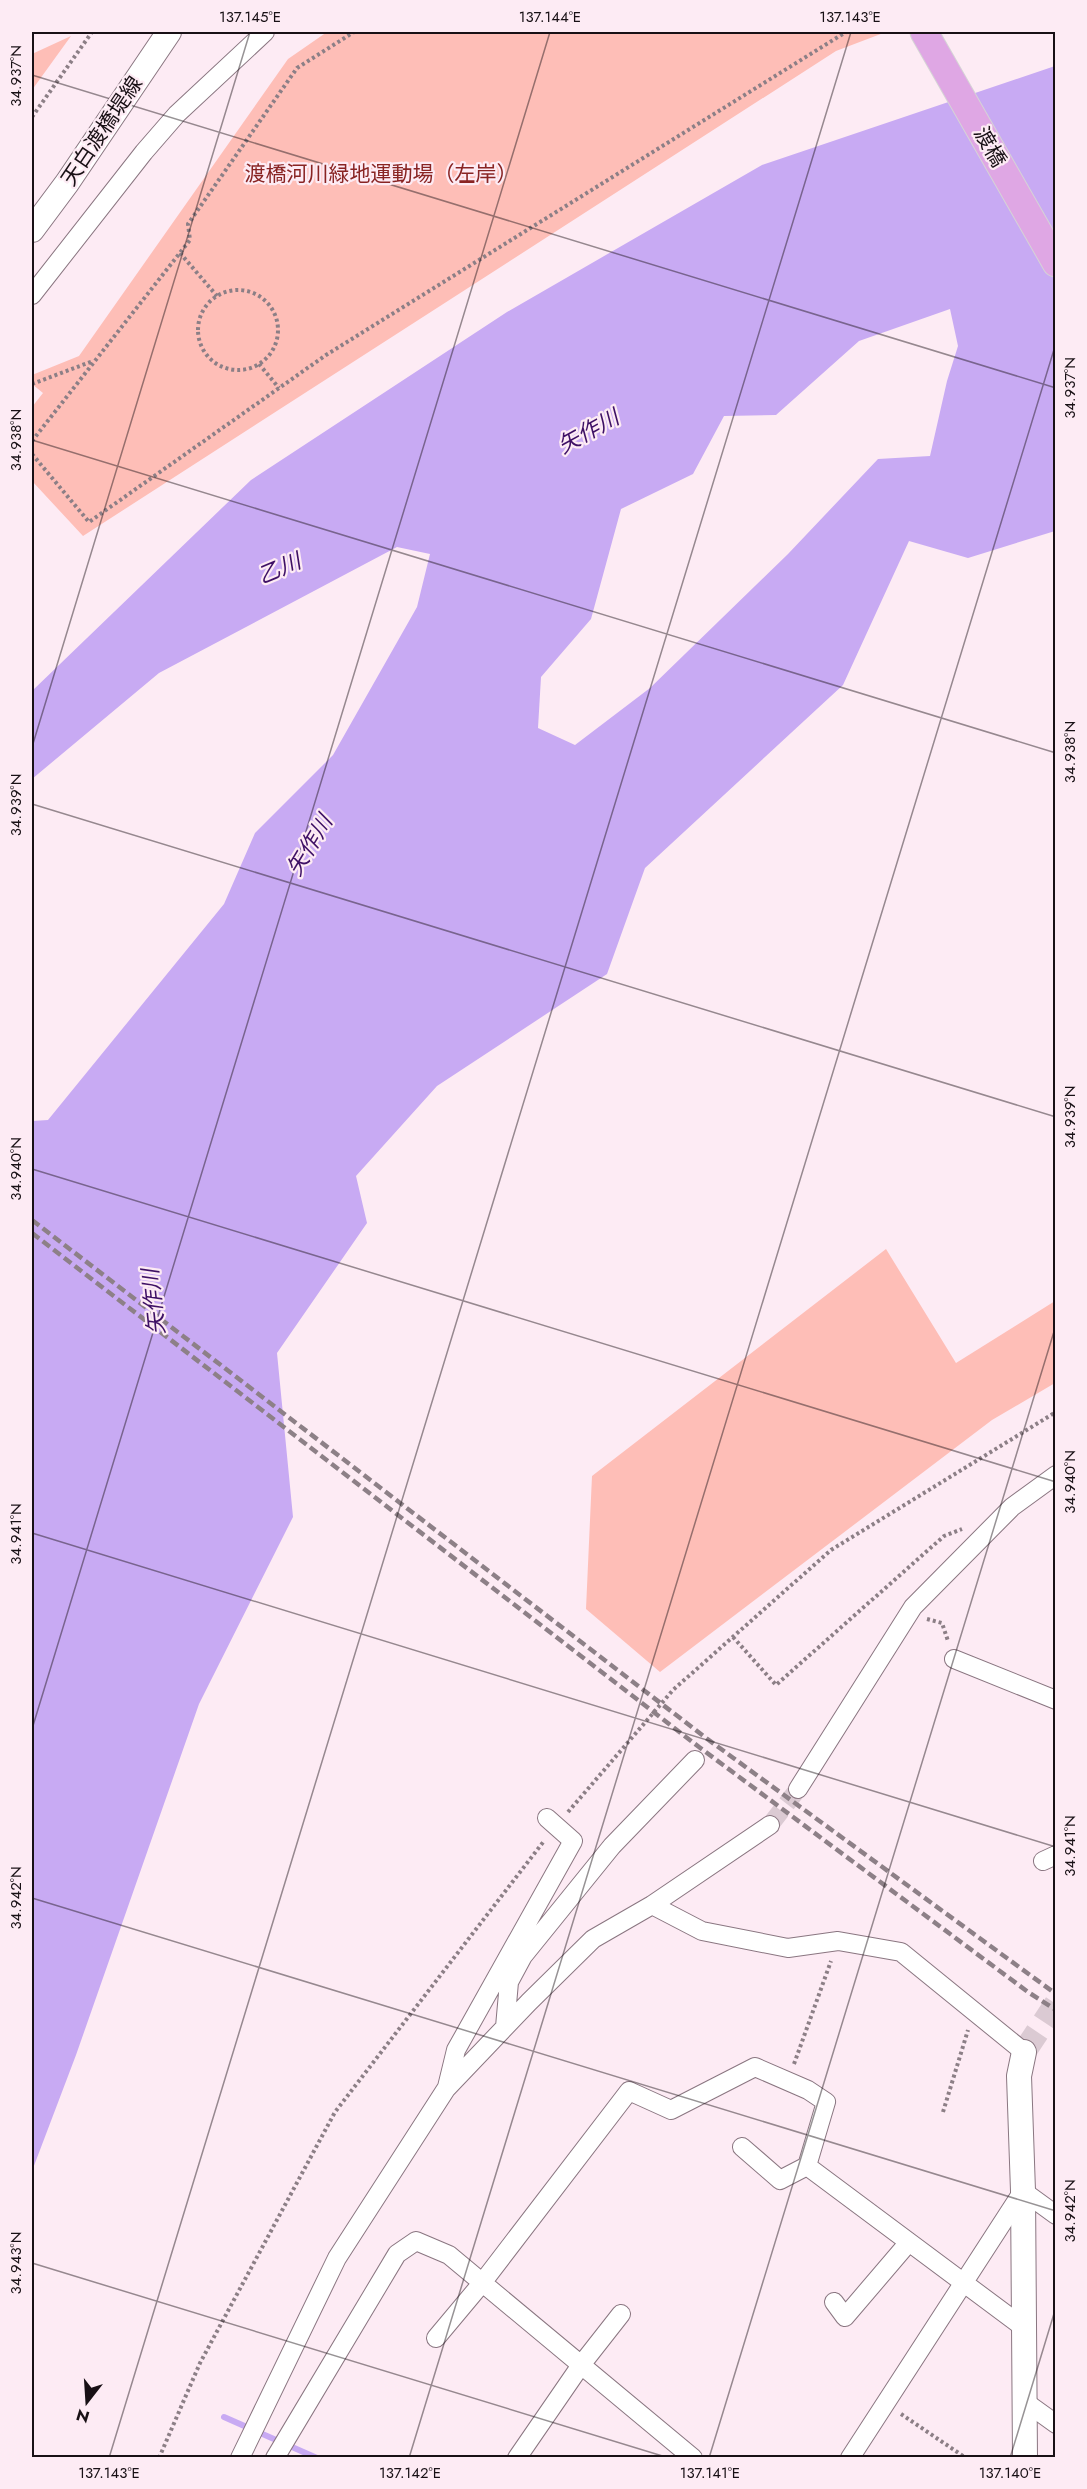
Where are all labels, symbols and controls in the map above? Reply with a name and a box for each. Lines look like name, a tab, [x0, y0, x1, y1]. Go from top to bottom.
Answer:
text: 137.145°E	[219, 6, 281, 28]
text: 137.144°E	[519, 6, 581, 28]
text: 137.143°E	[819, 6, 881, 28]
text: 34.937°N	[5, 45, 27, 107]
street label: 天白渡橋堤線	[54, 70, 150, 192]
street label: 渡橋	[967, 121, 1013, 173]
park label: 渡橋河川緑地運動場（左岸）	[245, 159, 518, 189]
text: 34.937°N	[1059, 357, 1081, 419]
water label: 矢作川	[551, 400, 626, 461]
text: 34.938°N	[5, 409, 27, 471]
water label: 乙川	[252, 544, 307, 591]
text: 34.938°N	[1059, 721, 1081, 783]
text: 34.939°N	[5, 774, 27, 836]
water label: 矢作川	[278, 807, 341, 882]
text: 34.939°N	[1059, 1086, 1081, 1148]
text: 34.940°N	[5, 1137, 27, 1201]
water label: 矢作川	[133, 1266, 172, 1336]
text: 34.940°N	[1059, 1450, 1081, 1514]
text: 34.941°N	[5, 1503, 27, 1565]
text: 34.941°N	[1059, 1815, 1081, 1877]
text: 34.942°N	[5, 1866, 27, 1930]
text: 34.942°N	[1059, 2179, 1081, 2243]
text: 34.943°N	[5, 2232, 27, 2294]
north arrow	[57, 2372, 117, 2432]
text: N	[73, 2403, 92, 2429]
text: 137.143°E	[78, 2462, 140, 2484]
text: 137.142°E	[379, 2462, 441, 2484]
text: 137.141°E	[680, 2462, 740, 2484]
text: 137.140°E	[979, 2462, 1041, 2484]

